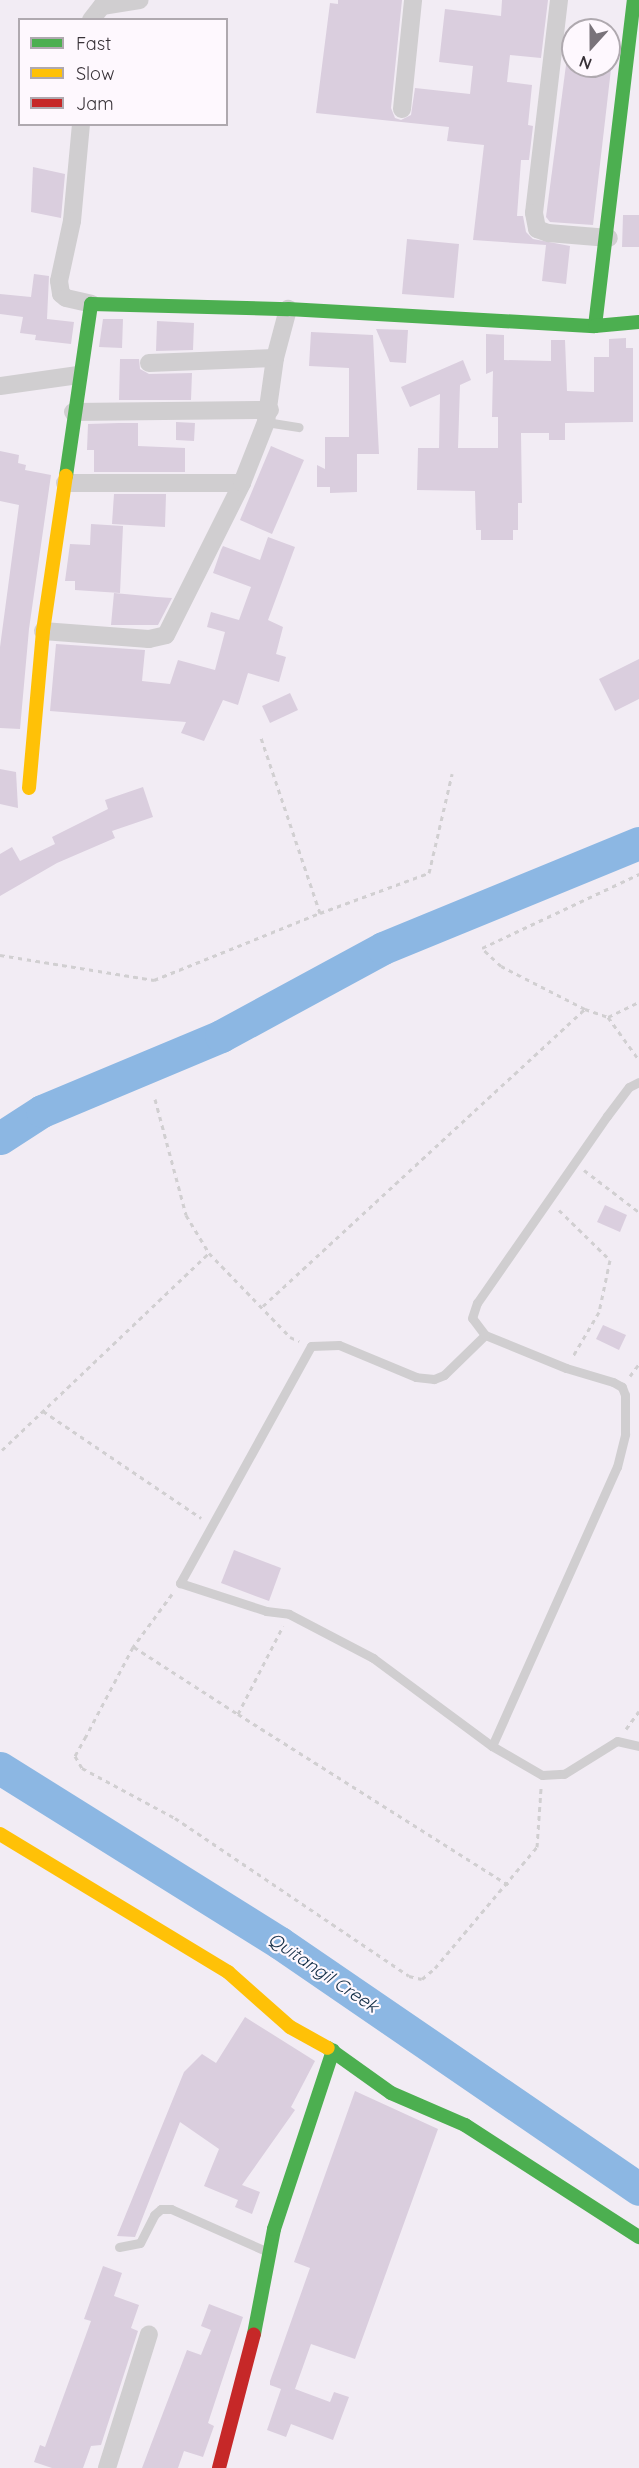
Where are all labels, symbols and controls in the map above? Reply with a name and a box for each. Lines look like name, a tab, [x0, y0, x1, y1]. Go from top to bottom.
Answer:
legend	[18, 18, 228, 126]
north arrow	[561, 18, 621, 78]
text: Fast	[76, 32, 111, 55]
text: N	[576, 51, 594, 74]
text: Slow	[76, 62, 114, 85]
text: Jam	[76, 92, 114, 115]
water label: Quitangil Creek	[264, 1928, 382, 2018]

